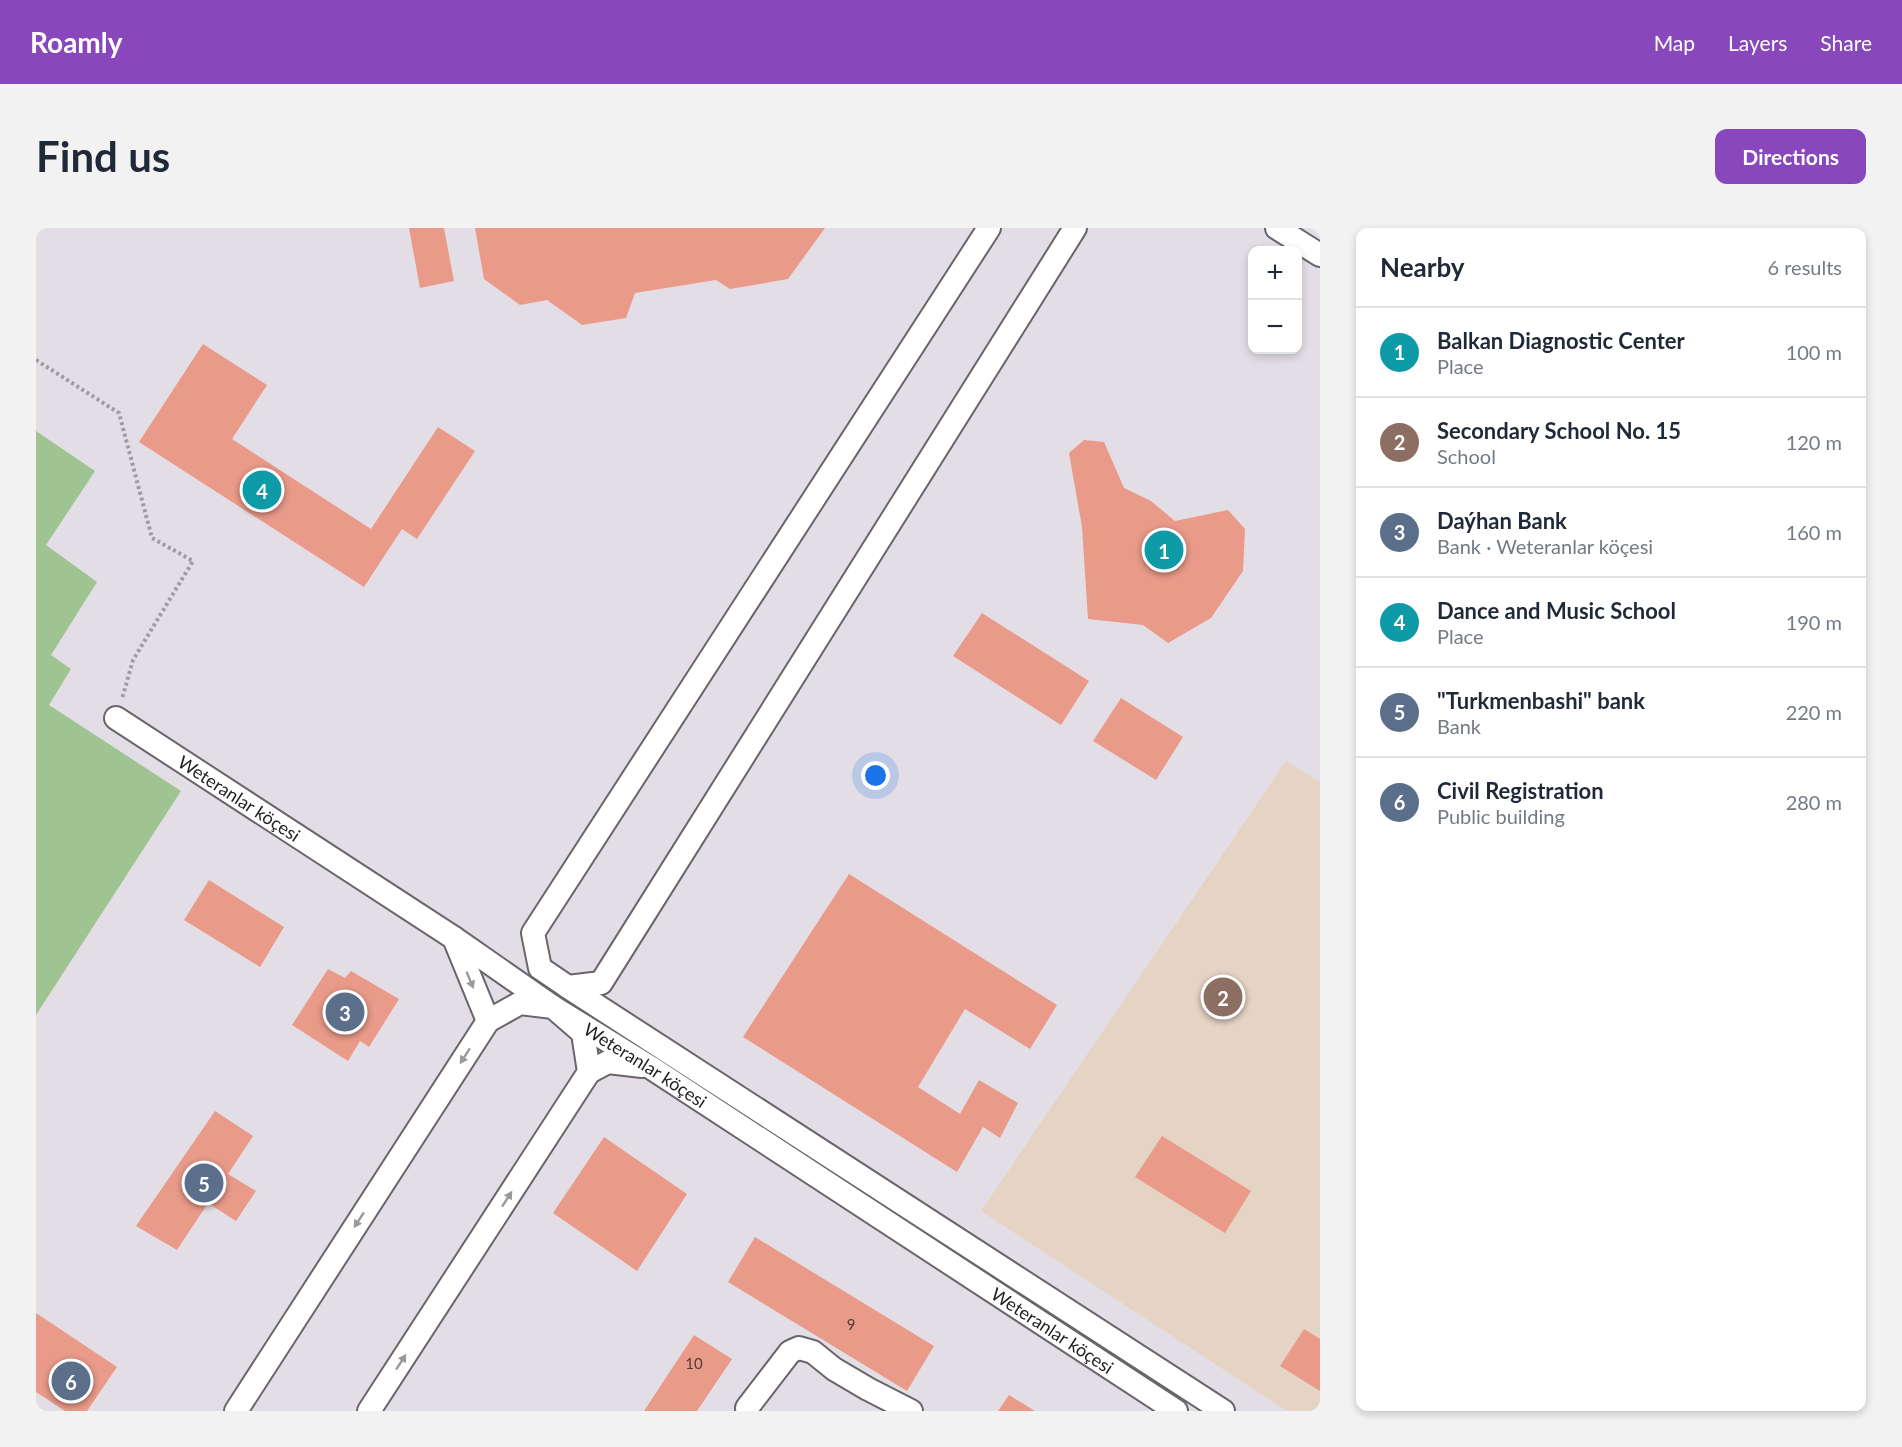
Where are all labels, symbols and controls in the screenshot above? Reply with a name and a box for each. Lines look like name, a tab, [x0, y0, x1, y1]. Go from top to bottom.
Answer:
text: Roamly	[30, 25, 123, 59]
text: Map	[1654, 30, 1695, 55]
text: Layers	[1728, 30, 1787, 55]
text: Share	[1820, 30, 1872, 55]
button: Directions	[1715, 129, 1866, 184]
text: Find us	[36, 131, 170, 181]
map controls	[1248, 246, 1302, 354]
button: +	[1248, 246, 1302, 300]
text: Nearby	[1380, 251, 1465, 283]
text: 6 results	[1767, 255, 1842, 279]
button: −	[1248, 300, 1302, 354]
text: Balkan Diagnostic Center	[1437, 327, 1685, 354]
text: 1	[1394, 340, 1405, 364]
text: 100 m	[1786, 340, 1842, 364]
text: Place	[1437, 354, 1484, 378]
text: Secondary School No. 15	[1437, 417, 1681, 444]
text: 2	[1394, 430, 1405, 454]
text: 120 m	[1786, 430, 1842, 454]
text: School	[1437, 444, 1496, 468]
pin: 4	[242, 468, 282, 512]
text: Daýhan Bank	[1437, 507, 1567, 534]
text: 3	[1394, 520, 1405, 544]
text: 160 m	[1786, 520, 1842, 544]
pin: 1	[1144, 528, 1184, 572]
text: Bank · Weteranlar köçesi	[1437, 534, 1653, 558]
text: Dance and Music School	[1437, 597, 1676, 624]
text: 4	[1394, 610, 1405, 634]
text: 190 m	[1786, 610, 1842, 634]
text: Place	[1437, 624, 1484, 648]
text: "Turkmenbashi" bank	[1437, 687, 1645, 714]
text: 5	[1394, 700, 1405, 724]
text: 220 m	[1786, 700, 1842, 724]
text: Bank	[1437, 714, 1481, 738]
street label: Weteranlar köçesi	[174, 750, 304, 846]
your location	[861, 761, 890, 790]
text: Civil Registration	[1437, 777, 1604, 804]
text: 6	[1394, 790, 1405, 814]
text: 280 m	[1786, 790, 1842, 814]
text: Public building	[1437, 804, 1565, 828]
one-way arrow	[465, 971, 475, 989]
pin: 2	[1204, 974, 1242, 1020]
pin: 3	[326, 990, 364, 1034]
street label: Weteranlar köçesi	[580, 1018, 711, 1112]
one-way arrow	[459, 1048, 470, 1065]
pin: 5	[184, 1160, 224, 1206]
one-way arrow	[501, 1191, 513, 1207]
one-way arrow	[354, 1212, 365, 1228]
street label: Weteranlar köçesi	[987, 1282, 1118, 1378]
house number: 9	[847, 1315, 855, 1333]
one-way arrow	[395, 1354, 406, 1370]
house number: 10	[685, 1354, 703, 1372]
pin: 6	[51, 1358, 90, 1404]

